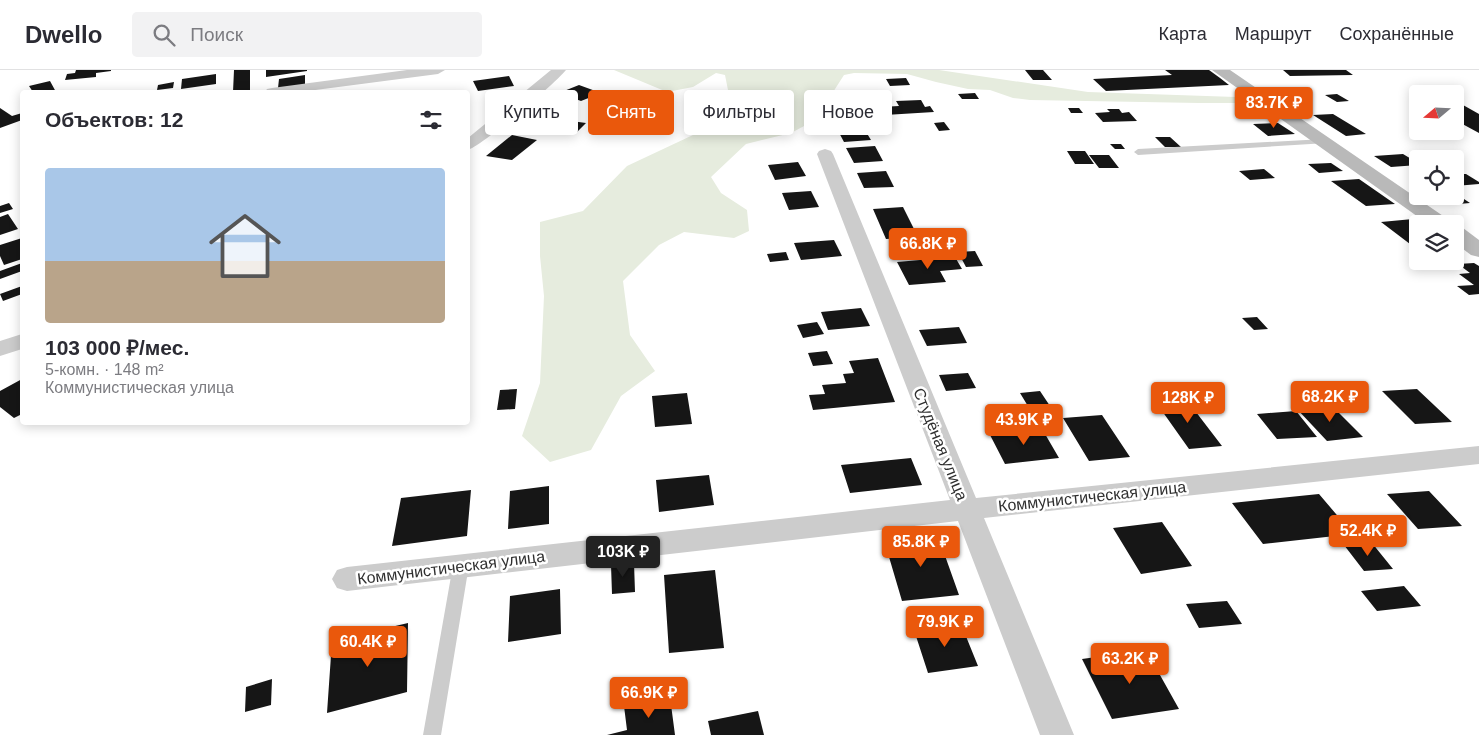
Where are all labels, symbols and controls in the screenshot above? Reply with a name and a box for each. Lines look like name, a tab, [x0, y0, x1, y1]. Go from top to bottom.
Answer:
search box	[132, 12, 482, 57]
text: Dwello	[25, 21, 102, 48]
icon: search	[150, 21, 178, 49]
text: Поиск	[190, 24, 243, 45]
text: Карта	[1159, 24, 1207, 44]
text: Маршрут	[1235, 24, 1311, 44]
text: Сохранённые	[1339, 24, 1454, 44]
north arrow	[1409, 85, 1464, 140]
map controls	[1409, 85, 1464, 270]
pin: 83.7K ₽	[1228, 87, 1320, 129]
chip: Купить	[485, 90, 578, 135]
chip: Снять	[588, 90, 674, 135]
chip: Фильтры	[684, 90, 794, 135]
chip: Новое	[804, 90, 892, 135]
text: 83.7K ₽	[1246, 94, 1302, 111]
icon: filters	[417, 106, 445, 134]
text: Объектов: 12	[45, 108, 183, 131]
button: locate	[1409, 150, 1464, 205]
icon: home	[200, 201, 290, 291]
button: layers	[1409, 215, 1464, 270]
pin: 66.8K ₽	[882, 228, 974, 270]
text: 66.8K ₽	[900, 235, 956, 252]
text: 103 000 ₽/мес.	[45, 336, 189, 359]
text: 5-комн. · 148 m²	[45, 361, 164, 378]
text: Коммунистическая улица	[45, 379, 234, 396]
pin: 68.2K ₽	[1284, 380, 1376, 423]
pin: 128K ₽	[1147, 382, 1229, 424]
street label: Студёная улица	[910, 386, 971, 503]
text: 68.2K ₽	[1302, 388, 1358, 405]
text: 128K ₽	[1162, 389, 1214, 406]
pin: 43.9K ₽	[978, 404, 1070, 446]
text: 43.9K ₽	[996, 411, 1052, 428]
street label: Коммунистическая улица	[997, 478, 1187, 515]
pin: 52.4K ₽	[1322, 514, 1414, 557]
text: 52.4K ₽	[1340, 522, 1396, 539]
pin: 85.8K ₽	[875, 526, 967, 568]
text: 85.8K ₽	[893, 533, 949, 550]
pin: 103K ₽	[582, 536, 664, 578]
text: 103K ₽	[597, 543, 649, 560]
street label: Коммунистическая улица	[356, 548, 546, 587]
pin: 79.9K ₽	[899, 606, 991, 648]
text: 79.9K ₽	[917, 613, 973, 630]
pin: 60.4K ₽	[322, 626, 414, 668]
text: 60.4K ₽	[340, 633, 396, 650]
pin: 63.2K ₽	[1084, 642, 1176, 685]
text: 63.2K ₽	[1102, 650, 1158, 667]
pin: 66.9K ₽	[603, 676, 695, 719]
text: 66.9K ₽	[621, 684, 677, 701]

